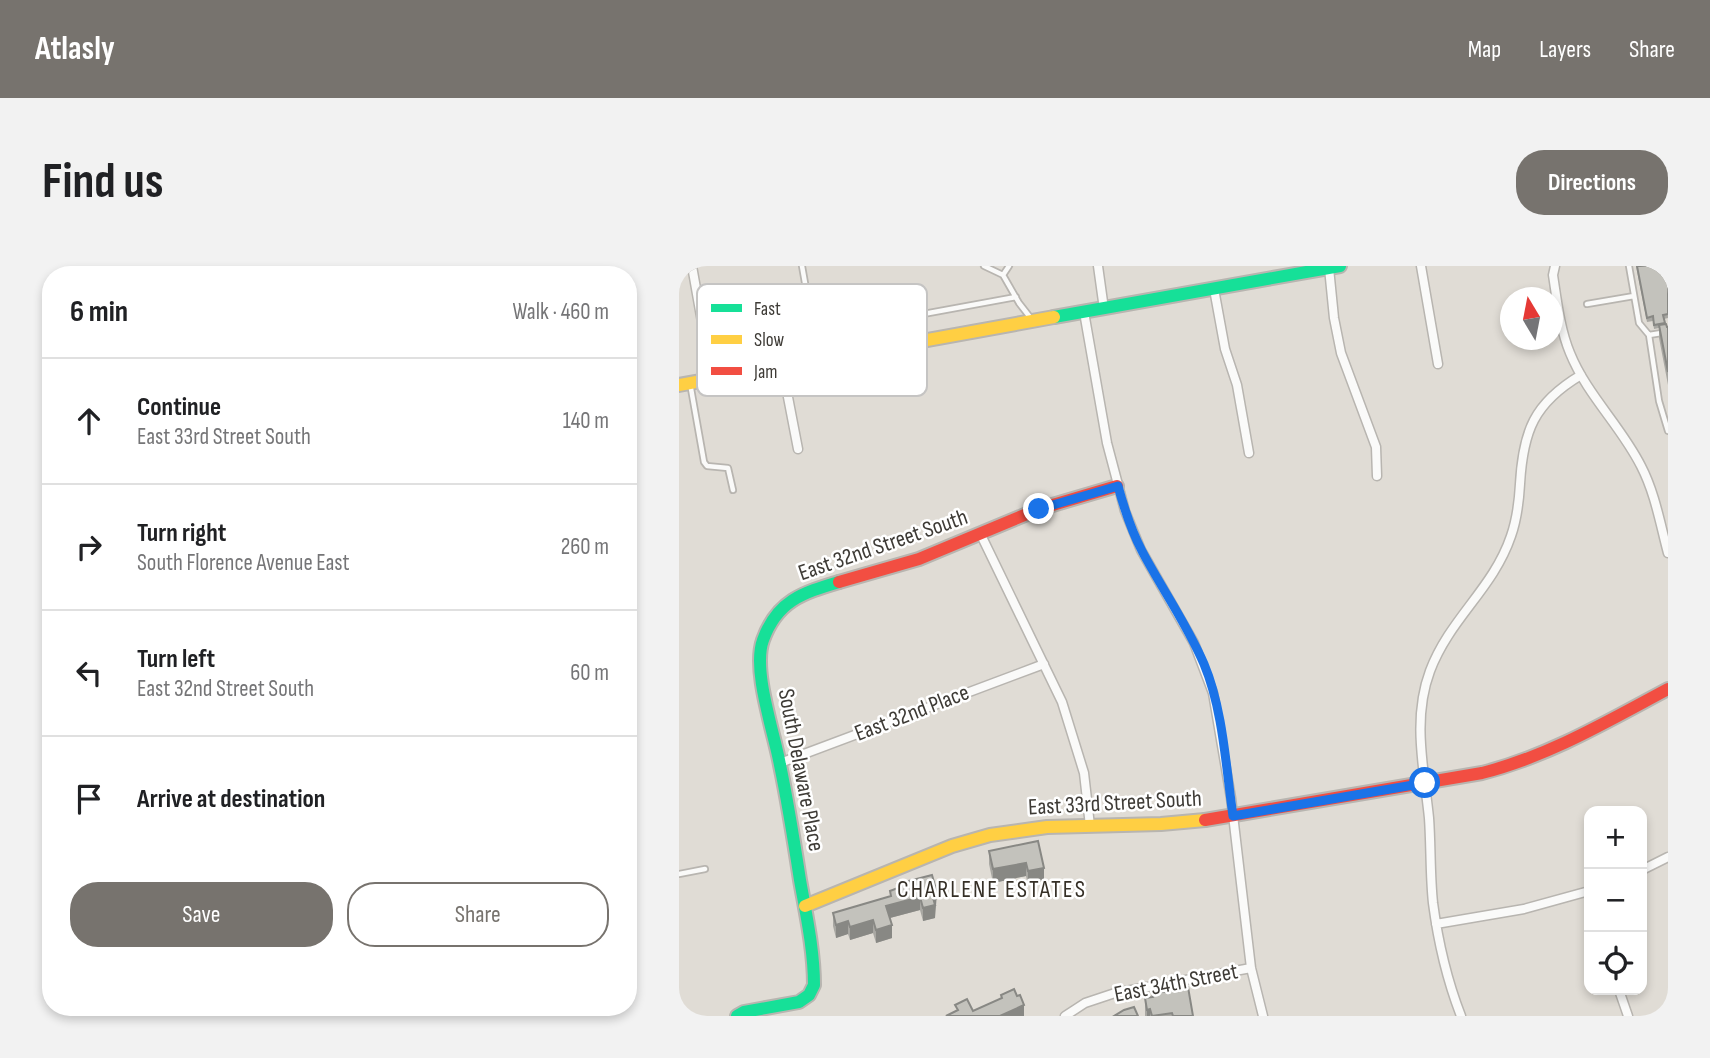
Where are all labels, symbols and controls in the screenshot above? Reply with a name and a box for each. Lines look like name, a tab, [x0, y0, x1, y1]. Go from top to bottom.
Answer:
text: Atlasly	[35, 29, 115, 69]
text: Map	[1468, 35, 1501, 64]
text: Layers	[1539, 35, 1591, 64]
text: Share	[1629, 35, 1675, 64]
button: Directions	[1516, 150, 1668, 215]
text: Find us	[42, 153, 164, 212]
legend	[697, 284, 927, 396]
north arrow	[1500, 287, 1563, 350]
text: 6 min	[70, 294, 128, 330]
text: Walk · 460 m	[512, 298, 609, 326]
text: Fast	[754, 298, 781, 321]
text: Slow	[754, 329, 784, 352]
text: Jam	[753, 361, 777, 384]
text: Continue	[137, 392, 221, 423]
icon: ahead	[70, 402, 108, 440]
text: 140 m	[563, 407, 609, 435]
text: East 33rd Street South	[137, 423, 311, 451]
route end	[1023, 493, 1054, 524]
street label: East 32nd Street South	[795, 503, 971, 587]
text: Turn right	[137, 518, 226, 549]
icon: right	[70, 528, 108, 566]
text: 260 m	[561, 533, 609, 561]
text: South Florence Avenue East	[137, 549, 350, 577]
text: Turn left	[137, 644, 215, 675]
icon: left	[70, 654, 108, 692]
text: 60 m	[570, 659, 609, 687]
text: East 32nd Street South	[137, 675, 314, 703]
street label: East 32nd Place	[851, 678, 973, 748]
street label: South Delaware Place	[772, 686, 830, 854]
route start	[1409, 767, 1440, 798]
icon: arrive	[70, 780, 108, 818]
text: Arrive at destination	[137, 784, 325, 815]
street label: East 33rd Street South	[1028, 784, 1202, 822]
map controls	[1584, 806, 1647, 995]
button: +	[1584, 806, 1647, 869]
button: −	[1584, 869, 1647, 932]
district label: CHARLENE ESTATES	[897, 875, 1087, 904]
button: Save	[70, 882, 333, 947]
button: Share	[347, 882, 609, 947]
button: locate	[1584, 932, 1647, 995]
street label: East 34th Street	[1112, 957, 1240, 1009]

